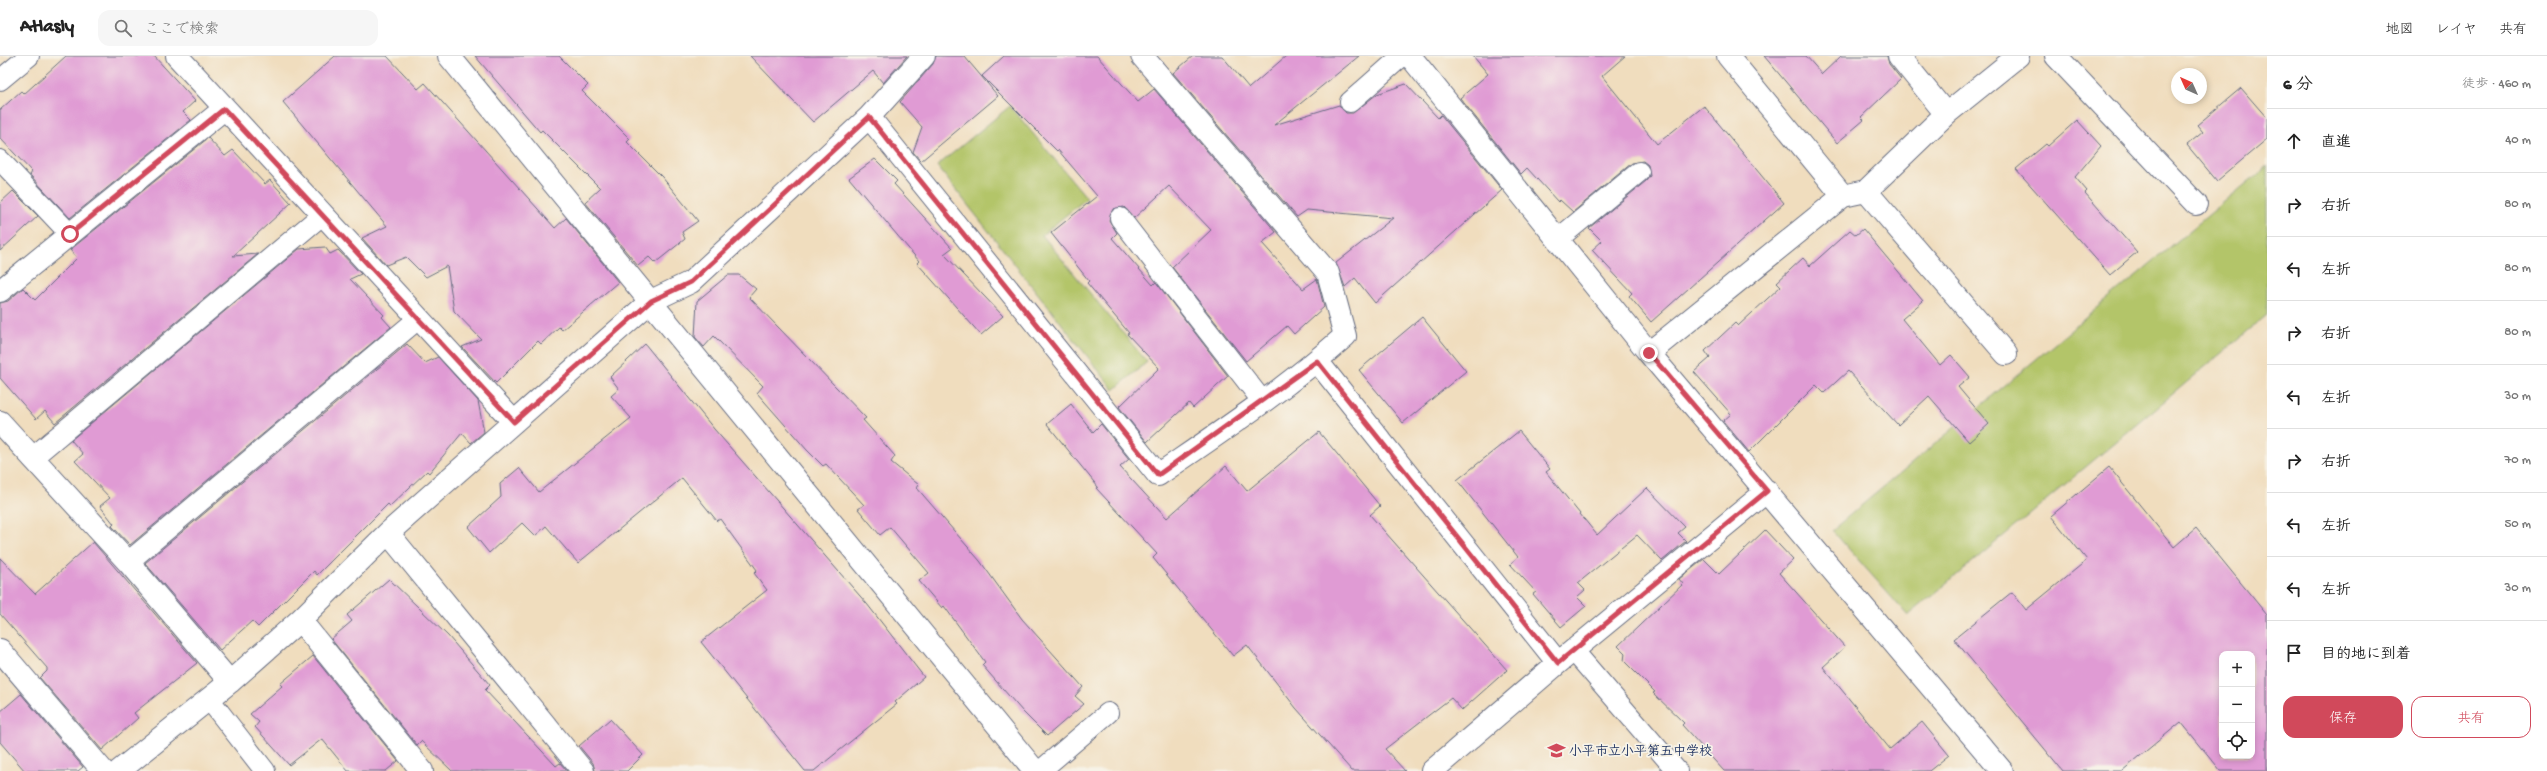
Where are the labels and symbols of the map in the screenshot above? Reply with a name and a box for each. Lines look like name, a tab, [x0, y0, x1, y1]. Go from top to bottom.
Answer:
north arrow	[2171, 68, 2207, 104]
route start	[61, 225, 79, 243]
route end	[1640, 344, 1658, 362]
school or university icon: 小平市立小平第五中学校	[1546, 740, 1566, 760]
place label: 小平市立小平第五中学校	[1569, 744, 1712, 760]

